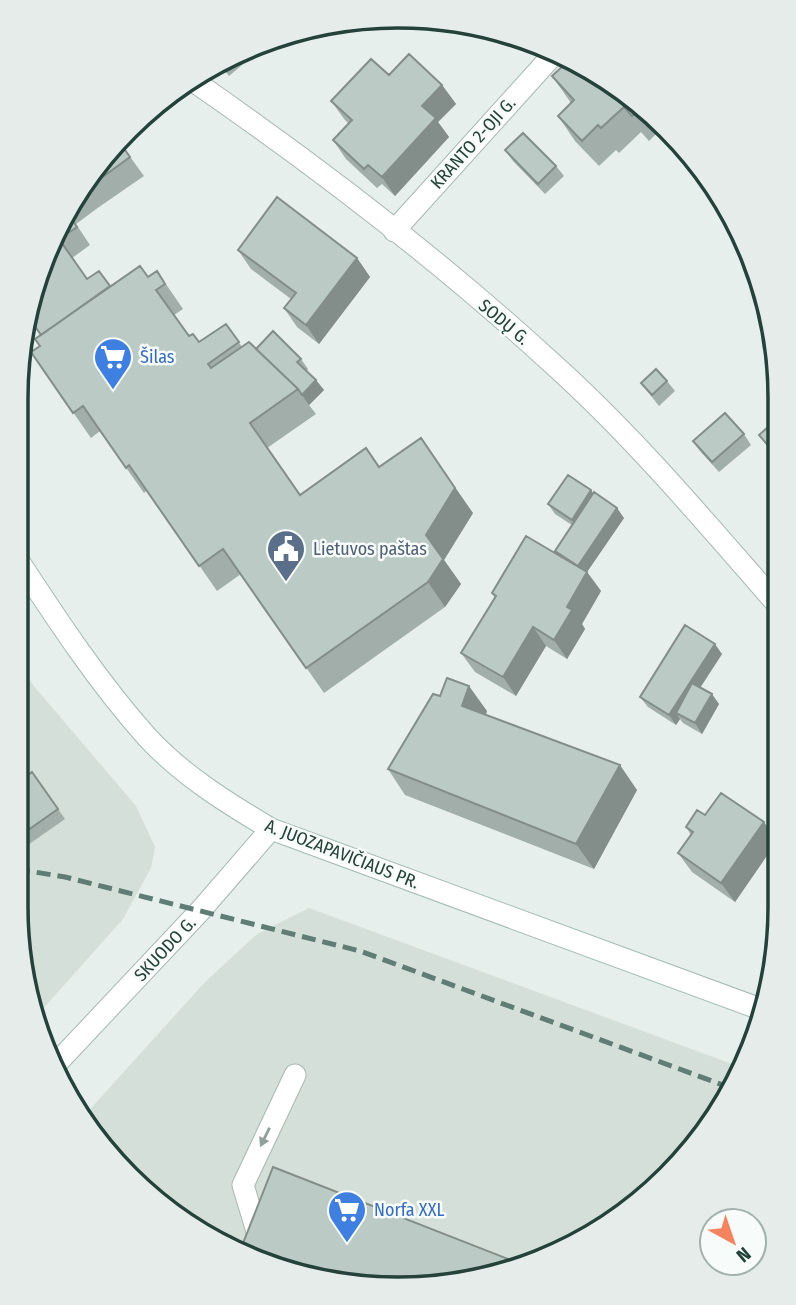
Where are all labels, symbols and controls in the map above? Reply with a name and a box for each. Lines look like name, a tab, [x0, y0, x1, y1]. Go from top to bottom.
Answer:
street label: KRANTO 2-OJI G.	[426, 92, 520, 194]
street label: SODŲ G.	[474, 294, 534, 350]
supermarket icon: Šilas	[92, 336, 134, 391]
place label: Šilas	[140, 346, 175, 368]
public building icon: Lietuvos paštas	[265, 528, 307, 583]
place label: Lietuvos paštas	[313, 538, 427, 560]
street label: A. JUOZAPAVIČIAUS PR.	[262, 814, 422, 894]
street label: SKUODO G.	[130, 912, 201, 986]
one-way arrow	[260, 1127, 271, 1147]
supermarket icon: Norfa XXL	[326, 1189, 368, 1244]
place label: Norfa XXL	[374, 1199, 444, 1221]
north arrow	[698, 1207, 768, 1277]
text: N	[732, 1242, 755, 1267]

